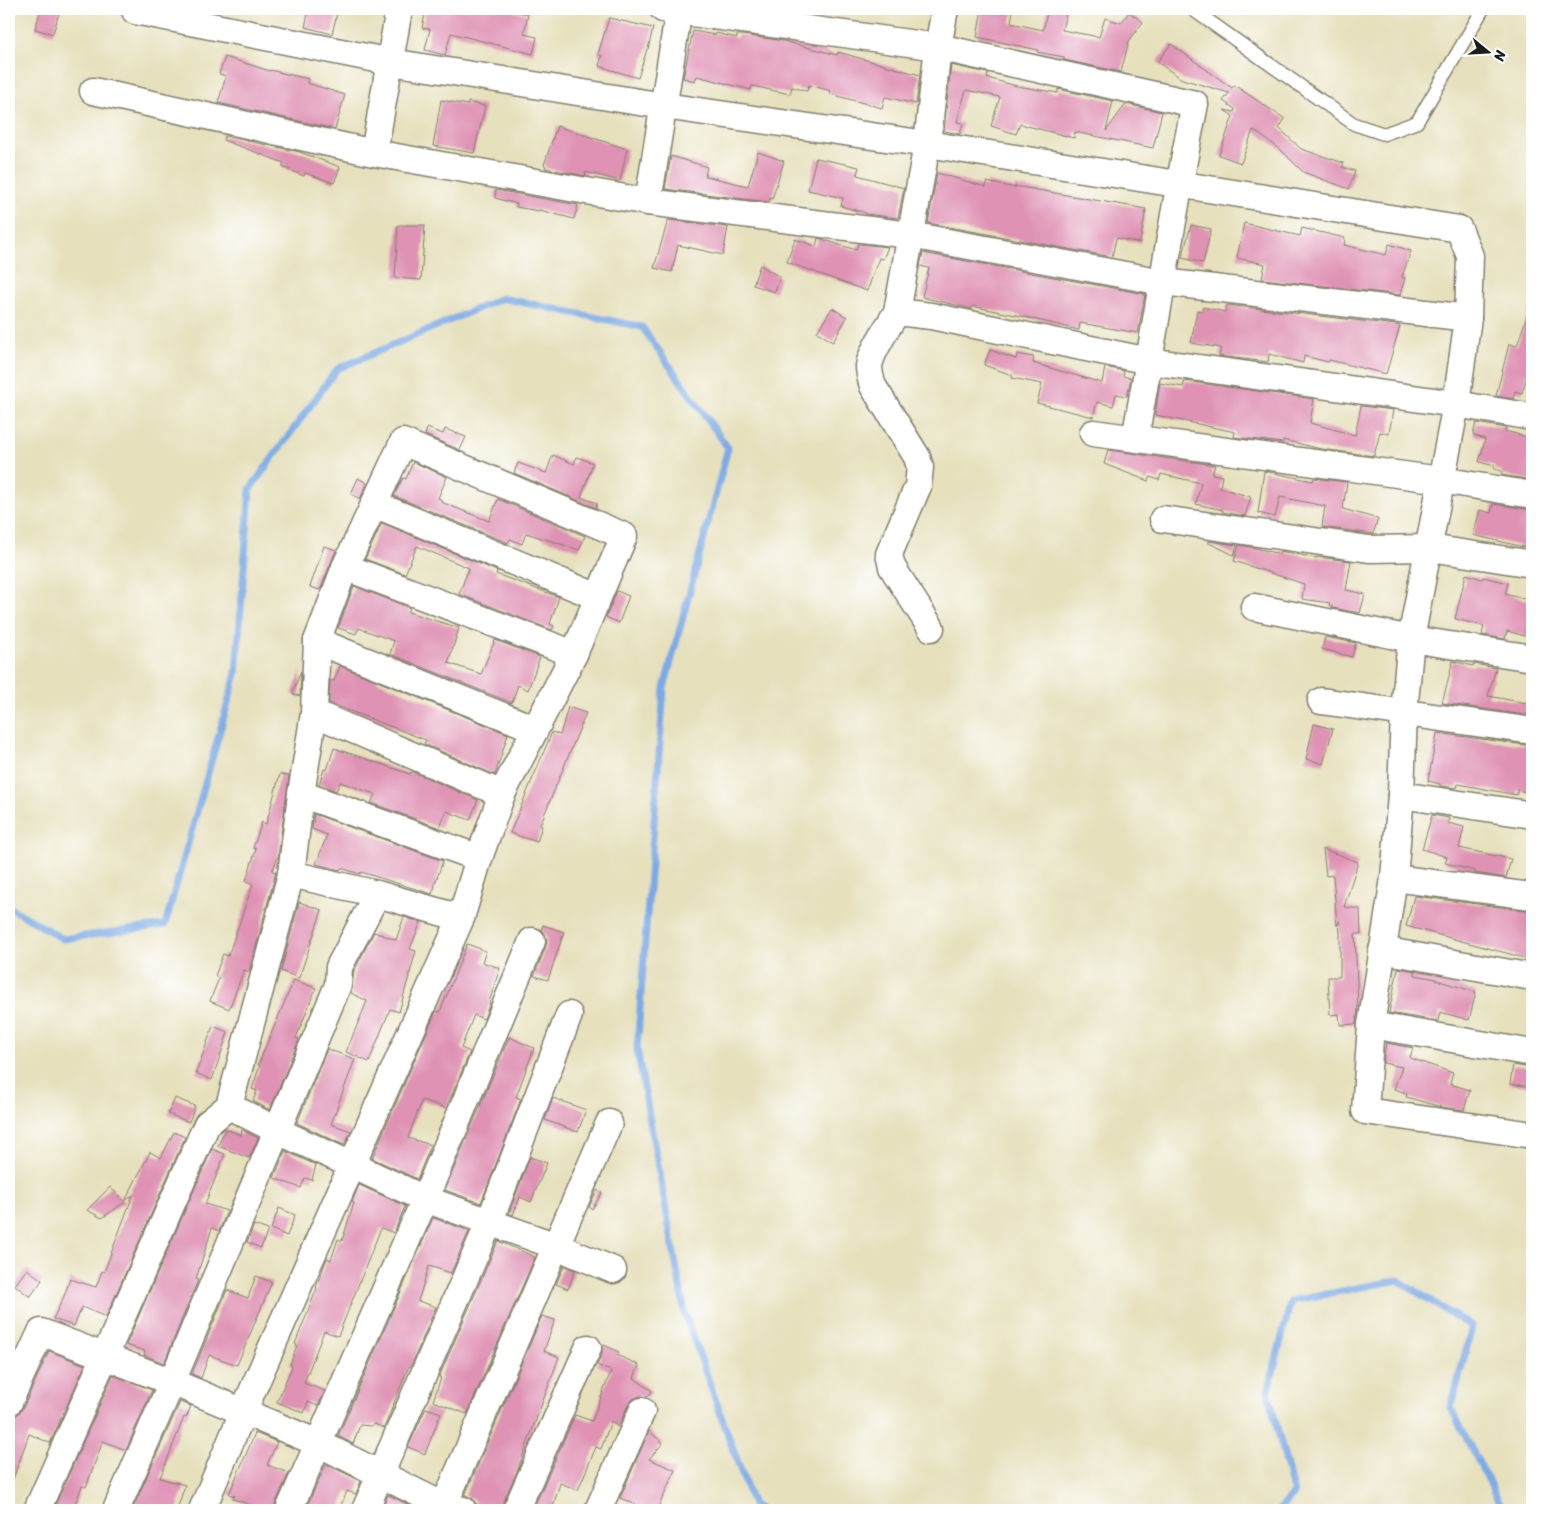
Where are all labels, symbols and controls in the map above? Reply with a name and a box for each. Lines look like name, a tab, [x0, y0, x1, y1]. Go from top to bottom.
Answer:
north arrow	[1464, 28, 1514, 78]
text: N	[1486, 46, 1514, 65]

